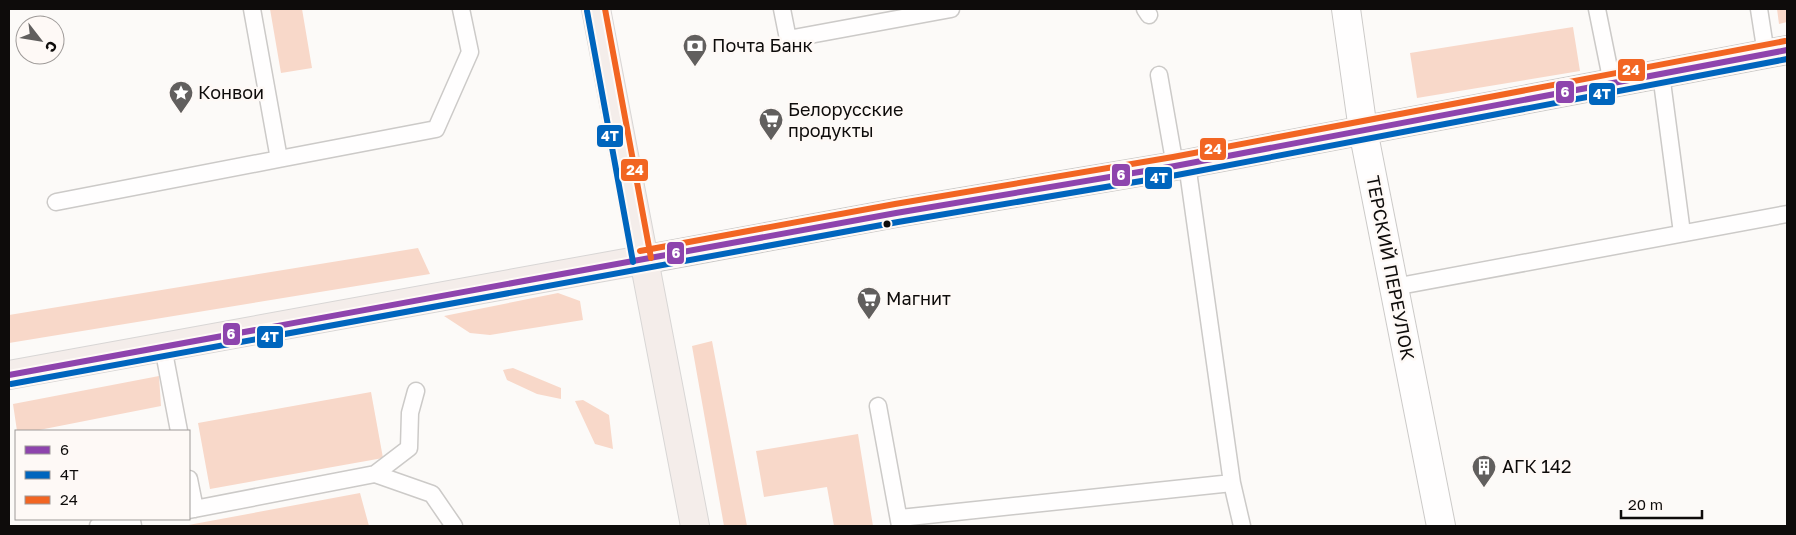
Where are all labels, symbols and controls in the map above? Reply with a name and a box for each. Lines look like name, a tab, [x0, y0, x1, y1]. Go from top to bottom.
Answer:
north arrow	[15, 15, 65, 65]
bank icon: Почта Банк	[682, 33, 708, 67]
place label: Почта Банк	[712, 34, 813, 56]
text: С	[42, 38, 61, 56]
line badge: 24	[1617, 58, 1646, 82]
text: 24	[1622, 61, 1640, 78]
place icon: Конвои	[168, 80, 194, 114]
line badge: 6	[1555, 80, 1575, 104]
place label: Конвои	[198, 81, 264, 103]
line badge: 4Т	[1588, 82, 1616, 106]
text: 6	[1561, 83, 1570, 100]
text: 4Т	[1593, 85, 1611, 102]
place label: Белорусские продукты	[788, 98, 903, 141]
supermarket icon: Белорусские продукты	[758, 107, 784, 141]
line badge: 4Т	[596, 124, 624, 148]
text: 4Т	[601, 127, 619, 144]
line badge: 24	[1199, 137, 1227, 161]
text: 24	[1204, 140, 1222, 157]
line badge: 24	[620, 158, 649, 182]
text: 24	[626, 161, 644, 178]
line badge: 6	[1111, 163, 1131, 187]
text: 6	[1117, 166, 1126, 183]
line badge: 4Т	[1144, 166, 1173, 190]
text: 4Т	[1150, 169, 1168, 186]
street label: ТЕРСКИЙ ПЕРЕУЛОК	[1362, 174, 1420, 362]
unlabelled marker	[882, 219, 892, 229]
line badge: 6	[666, 241, 685, 265]
text: 6	[672, 244, 681, 261]
supermarket icon: Магнит	[856, 286, 882, 320]
place label: Магнит	[886, 287, 951, 309]
line badge: 6	[222, 322, 241, 346]
text: 6	[227, 325, 236, 342]
line badge: 4Т	[256, 325, 284, 349]
text: 4Т	[261, 328, 279, 345]
legend	[15, 430, 190, 520]
text: 6	[60, 440, 69, 458]
building icon: АГК 142	[1471, 454, 1497, 488]
place label: АГК 142	[1502, 455, 1571, 477]
text: 4Т	[60, 465, 78, 483]
scale bar	[1621, 488, 1702, 520]
text: 24	[60, 490, 78, 508]
text: 20 m	[1628, 495, 1663, 513]

